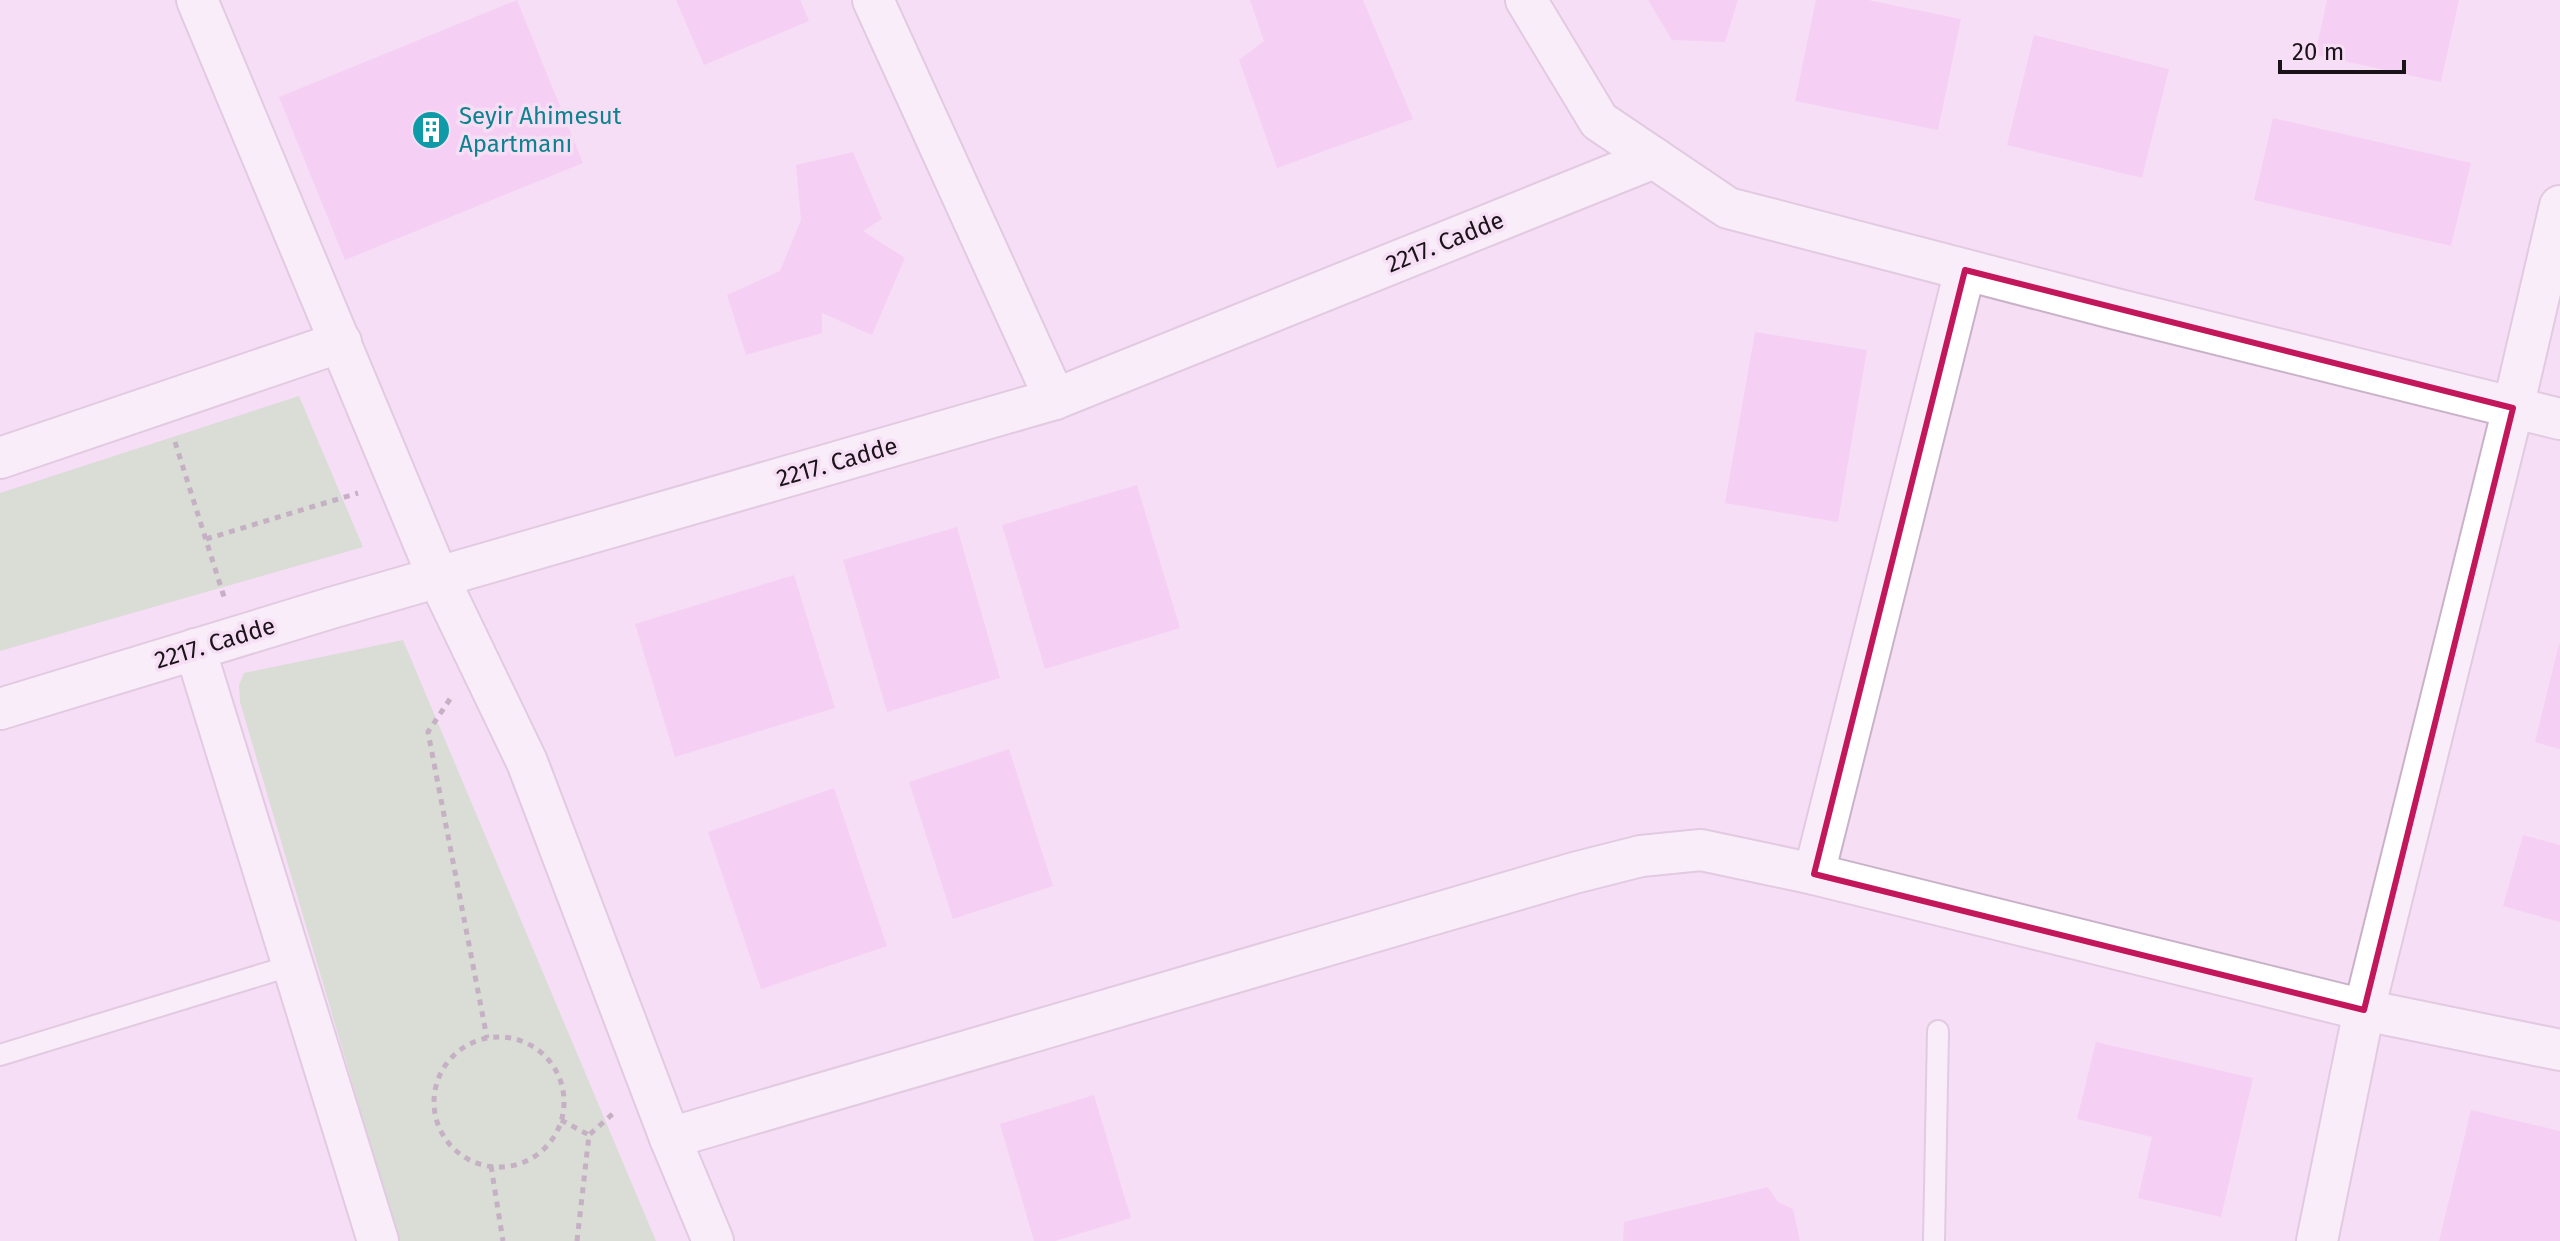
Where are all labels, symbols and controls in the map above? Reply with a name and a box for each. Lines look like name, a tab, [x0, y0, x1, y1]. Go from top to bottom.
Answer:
scale bar	[2280, 24, 2404, 74]
text: 20 m	[2292, 38, 2344, 66]
place label: Seyir Ahimesut Apartmanı	[459, 102, 622, 158]
building icon: Seyir Ahimesut Apartmanı	[410, 109, 452, 151]
street label: 2217. Cadde	[1382, 206, 1508, 278]
street label: 2217. Cadde	[773, 431, 901, 493]
street label: 2217. Cadde	[151, 611, 279, 675]

